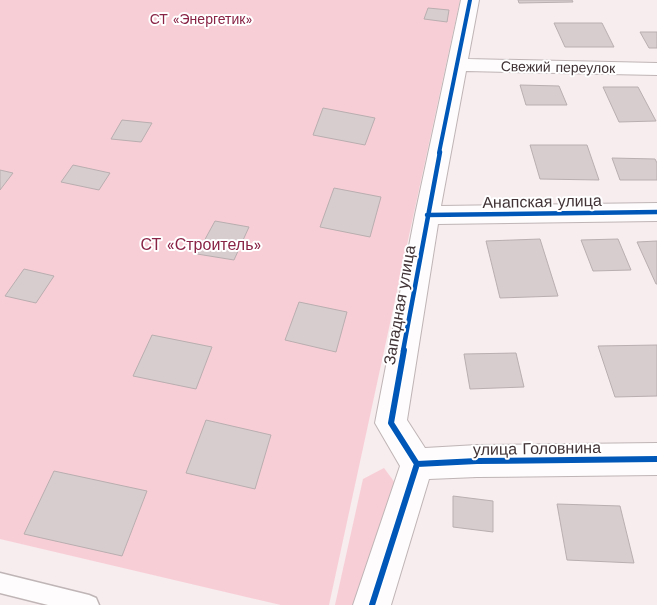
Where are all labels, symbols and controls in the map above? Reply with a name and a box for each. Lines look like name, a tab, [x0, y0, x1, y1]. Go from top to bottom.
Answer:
park label: СТ «Энергетик»	[150, 11, 252, 27]
street label: Свежий переулок	[501, 58, 616, 76]
street label: Анапская улица	[482, 191, 602, 212]
park label: СТ «Строитель»	[141, 235, 262, 254]
street label: Западная улица	[380, 244, 419, 366]
street label: улица Головнина	[473, 438, 601, 459]

